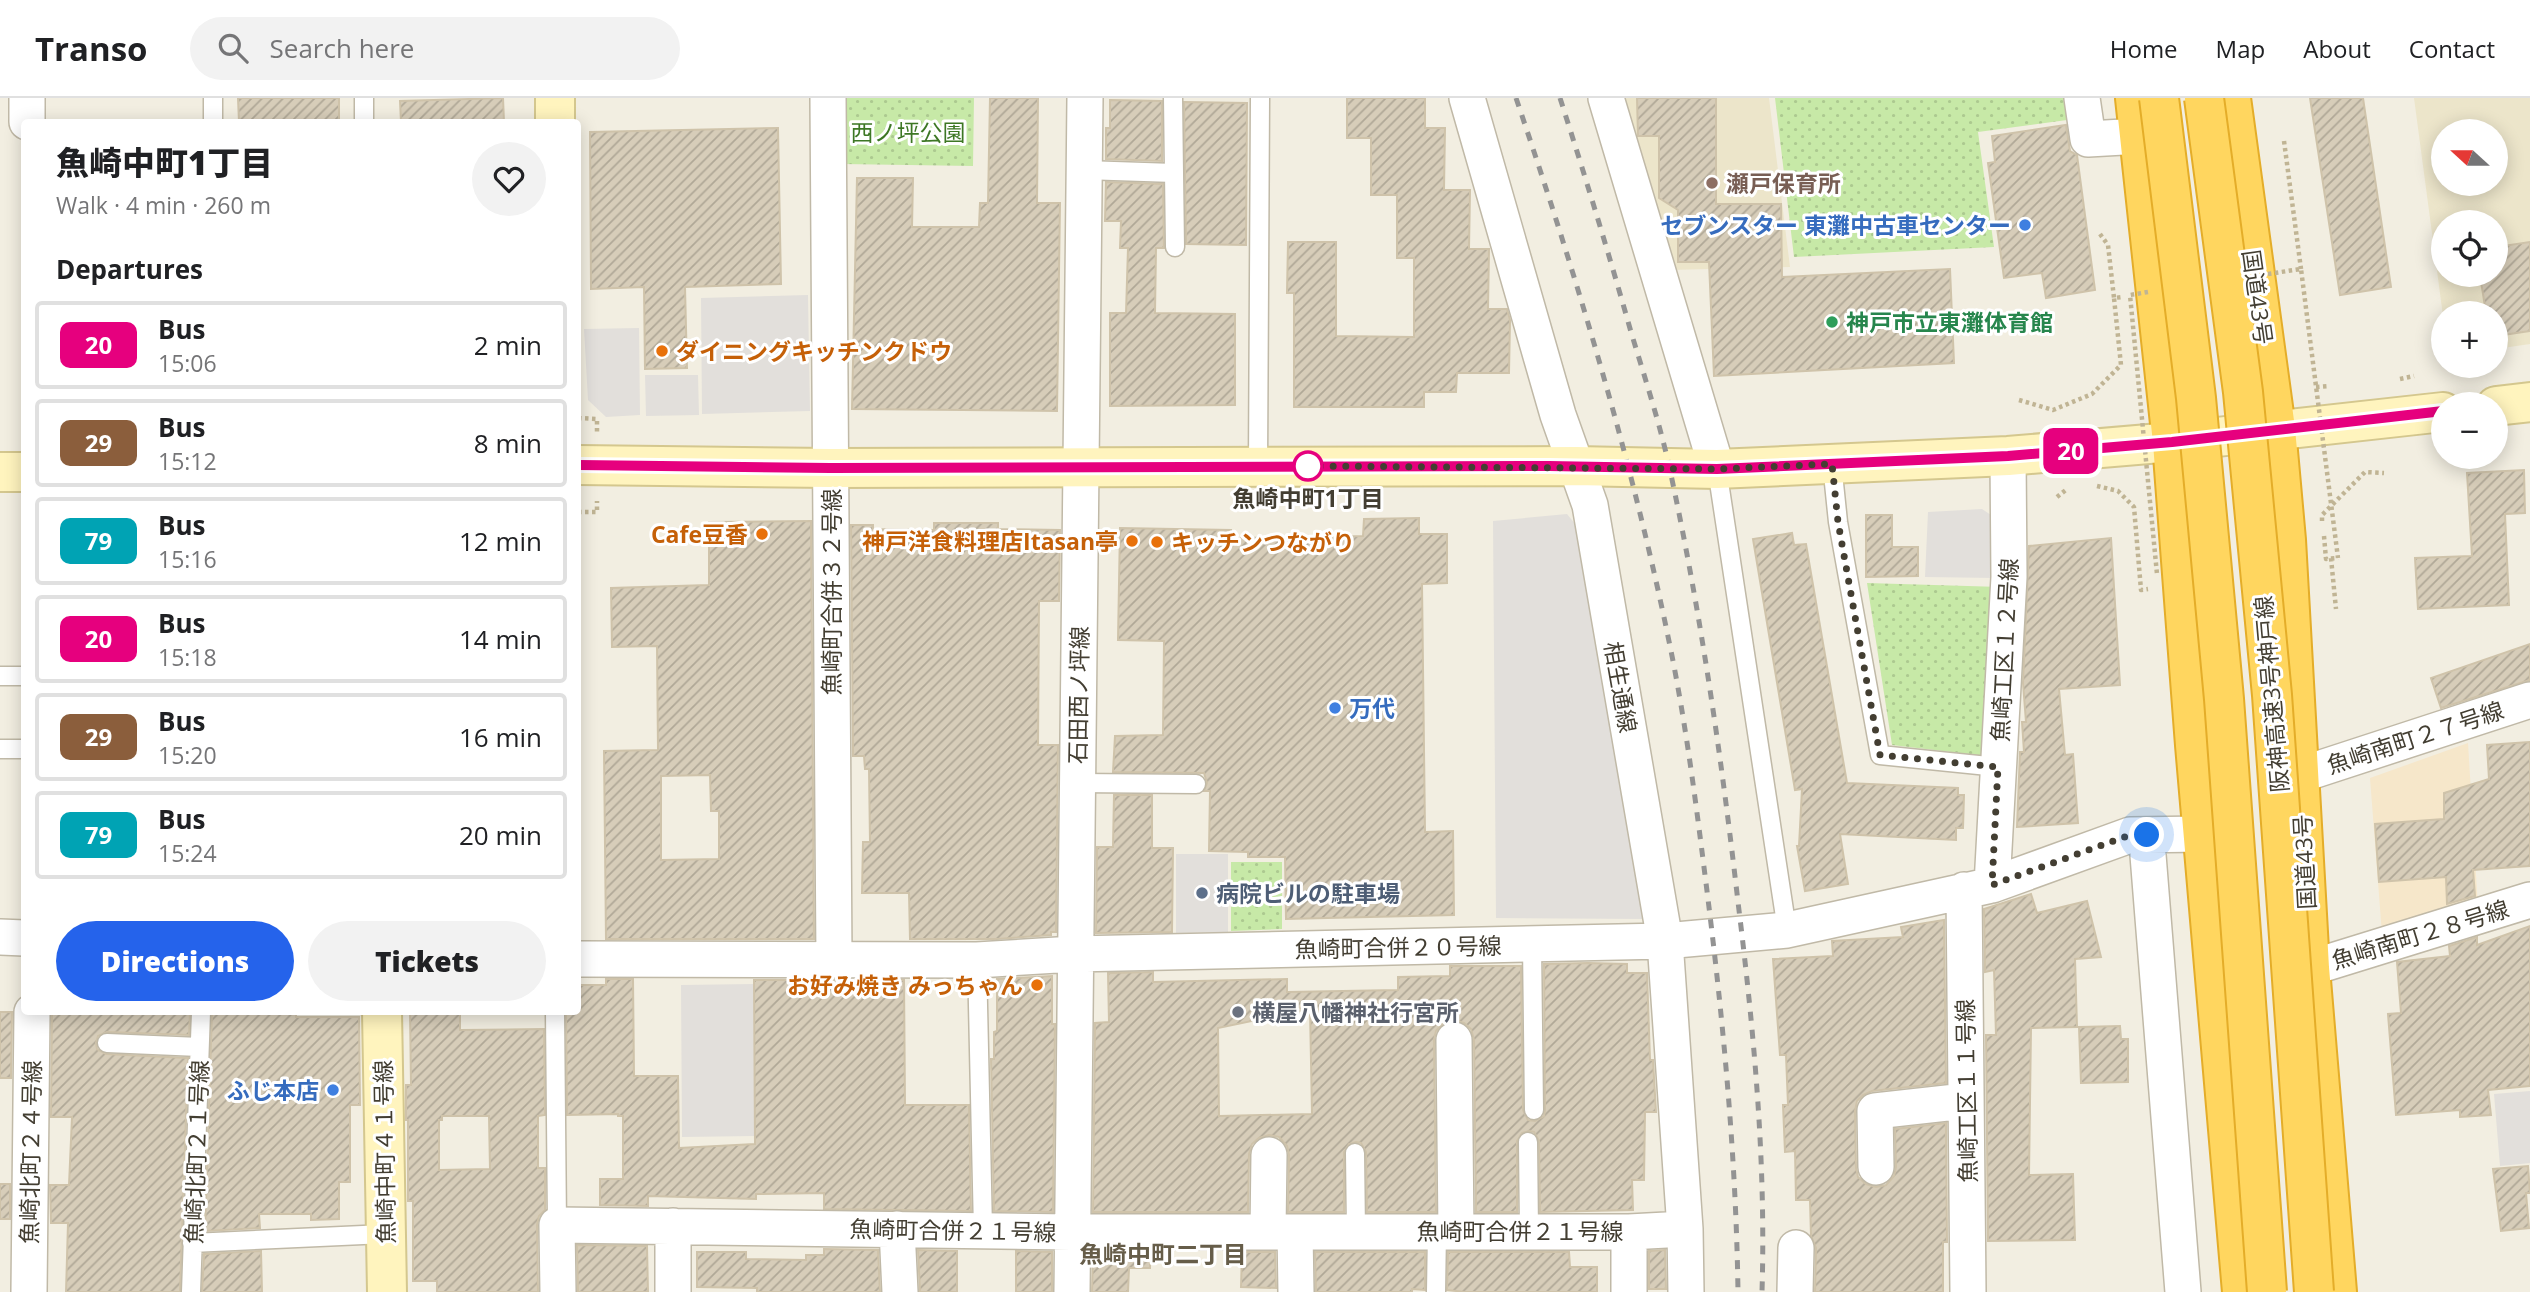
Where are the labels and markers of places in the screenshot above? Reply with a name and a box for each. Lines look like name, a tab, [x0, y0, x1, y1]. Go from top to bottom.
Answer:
place label: 瀬戸保育所	[1726, 167, 1841, 199]
marker: 瀬戸保育所	[1704, 175, 1720, 191]
place label: セブンスター 東灘中古車センター	[1660, 209, 2011, 241]
marker: セブンスター 東灘中古車センター	[2017, 217, 2033, 233]
place label: 神戸市立東灘体育館	[1846, 306, 2053, 338]
marker: 神戸市立東灘体育館	[1824, 314, 1840, 330]
place label: ダイニングキッチンクドウ	[676, 335, 952, 367]
marker: ダイニングキッチンクドウ	[654, 343, 670, 359]
marker: 魚崎中町1丁目	[1293, 451, 1323, 481]
place label: 魚崎中町1丁目	[1232, 482, 1384, 514]
place label: Cafe豆香	[651, 518, 748, 550]
place label: 神戸洋食料理店Itasan亭	[862, 525, 1118, 557]
marker: Cafe豆香	[754, 526, 770, 542]
place label: キッチンつながり	[1171, 526, 1355, 558]
marker: 神戸洋食料理店Itasan亭	[1124, 533, 1140, 549]
marker: キッチンつながり	[1149, 534, 1165, 550]
place label: 万代	[1349, 692, 1395, 724]
marker: 万代	[1327, 700, 1343, 716]
place label: 病院ビルの駐車場	[1216, 877, 1400, 909]
marker: 病院ビルの駐車場	[1194, 885, 1210, 901]
place label: お好み焼き みっちゃん	[787, 969, 1023, 1001]
marker: お好み焼き みっちゃん	[1029, 977, 1045, 993]
place label: 横屋八幡神社行宮所	[1252, 996, 1459, 1028]
marker: 横屋八幡神社行宮所	[1230, 1004, 1246, 1020]
place label: ふじ本店	[227, 1074, 319, 1106]
marker: ふじ本店	[325, 1082, 341, 1098]

